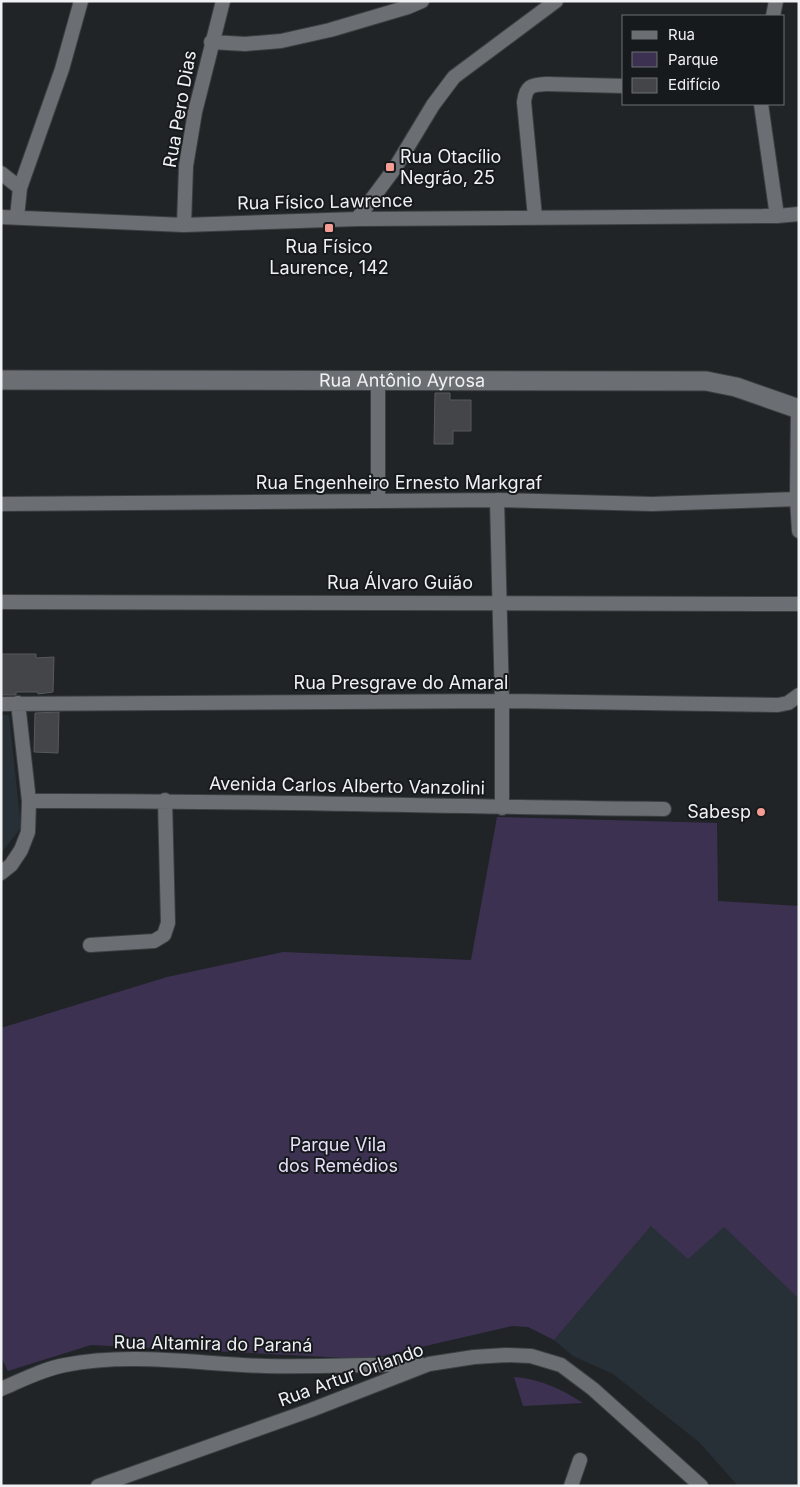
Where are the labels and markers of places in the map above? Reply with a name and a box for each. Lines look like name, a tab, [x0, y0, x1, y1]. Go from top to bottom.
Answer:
place label: Rua Otacílio Negrão, 25	[400, 146, 501, 188]
marker: Rua Otacílio Negrão, 25	[384, 161, 396, 173]
marker: Rua Físico Laurence, 142	[323, 222, 335, 234]
place label: Rua Físico Laurence, 142	[269, 236, 389, 278]
place label: Sabesp	[687, 801, 751, 822]
marker: Sabesp	[755, 806, 767, 818]

